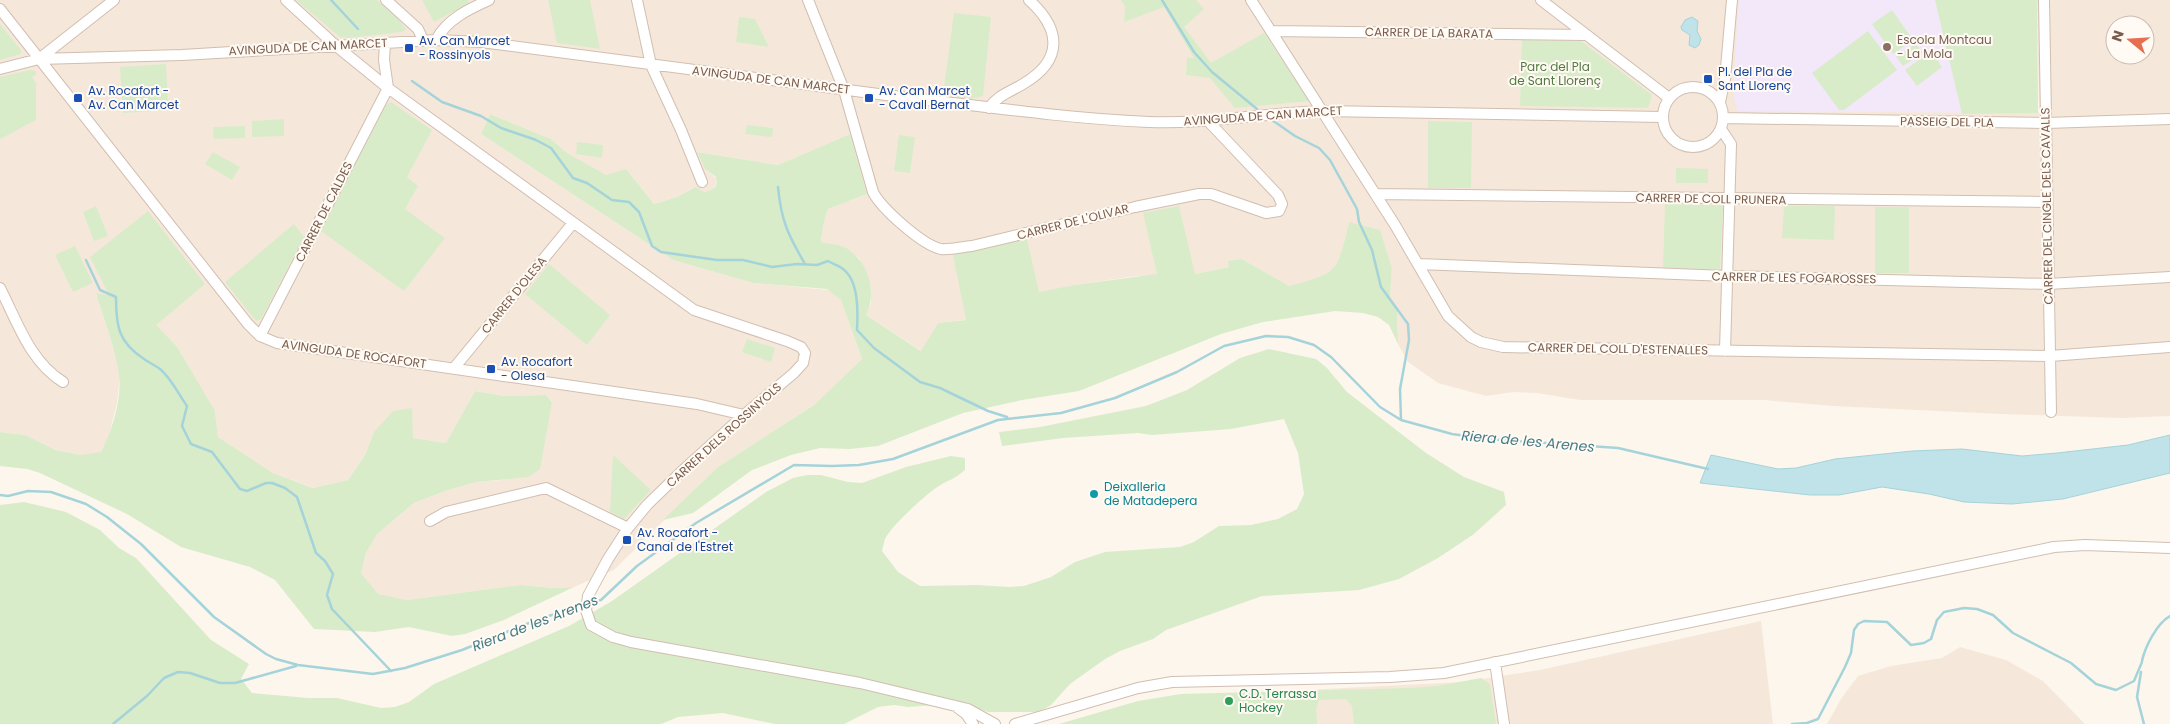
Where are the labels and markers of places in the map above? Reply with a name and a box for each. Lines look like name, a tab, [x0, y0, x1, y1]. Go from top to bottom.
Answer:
place label: Escola Montcau - La Mola	[1897, 31, 1992, 62]
place label: Av. Can Marcet - Rossinyols	[419, 32, 510, 63]
marker: Escola Montcau - La Mola	[1881, 41, 1893, 53]
marker: Av. Can Marcet - Rossinyols	[403, 42, 415, 54]
place label: Pl. del Pla de Sant Llorenç	[1718, 63, 1792, 94]
marker: Pl. del Pla de Sant Llorenç	[1702, 73, 1714, 85]
place label: Av. Rocafort - Av. Can Marcet	[88, 82, 179, 113]
place label: Av. Can Marcet - Cavall Bernat	[879, 82, 970, 113]
marker: Av. Rocafort - Av. Can Marcet	[72, 92, 84, 104]
marker: Av. Can Marcet - Cavall Bernat	[863, 92, 875, 104]
place label: Av. Rocafort - Olesa	[501, 353, 572, 384]
marker: Av. Rocafort - Olesa	[485, 363, 497, 375]
place label: Deixalleria de Matadepera	[1104, 478, 1197, 509]
marker: Deixalleria de Matadepera	[1088, 488, 1100, 500]
place label: Av. Rocafort - Canal de l'Estret	[637, 524, 733, 555]
marker: Av. Rocafort - Canal de l'Estret	[621, 534, 633, 546]
place label: C.D. Terrassa Hockey	[1239, 685, 1317, 716]
marker: C.D. Terrassa Hockey	[1223, 695, 1235, 707]

